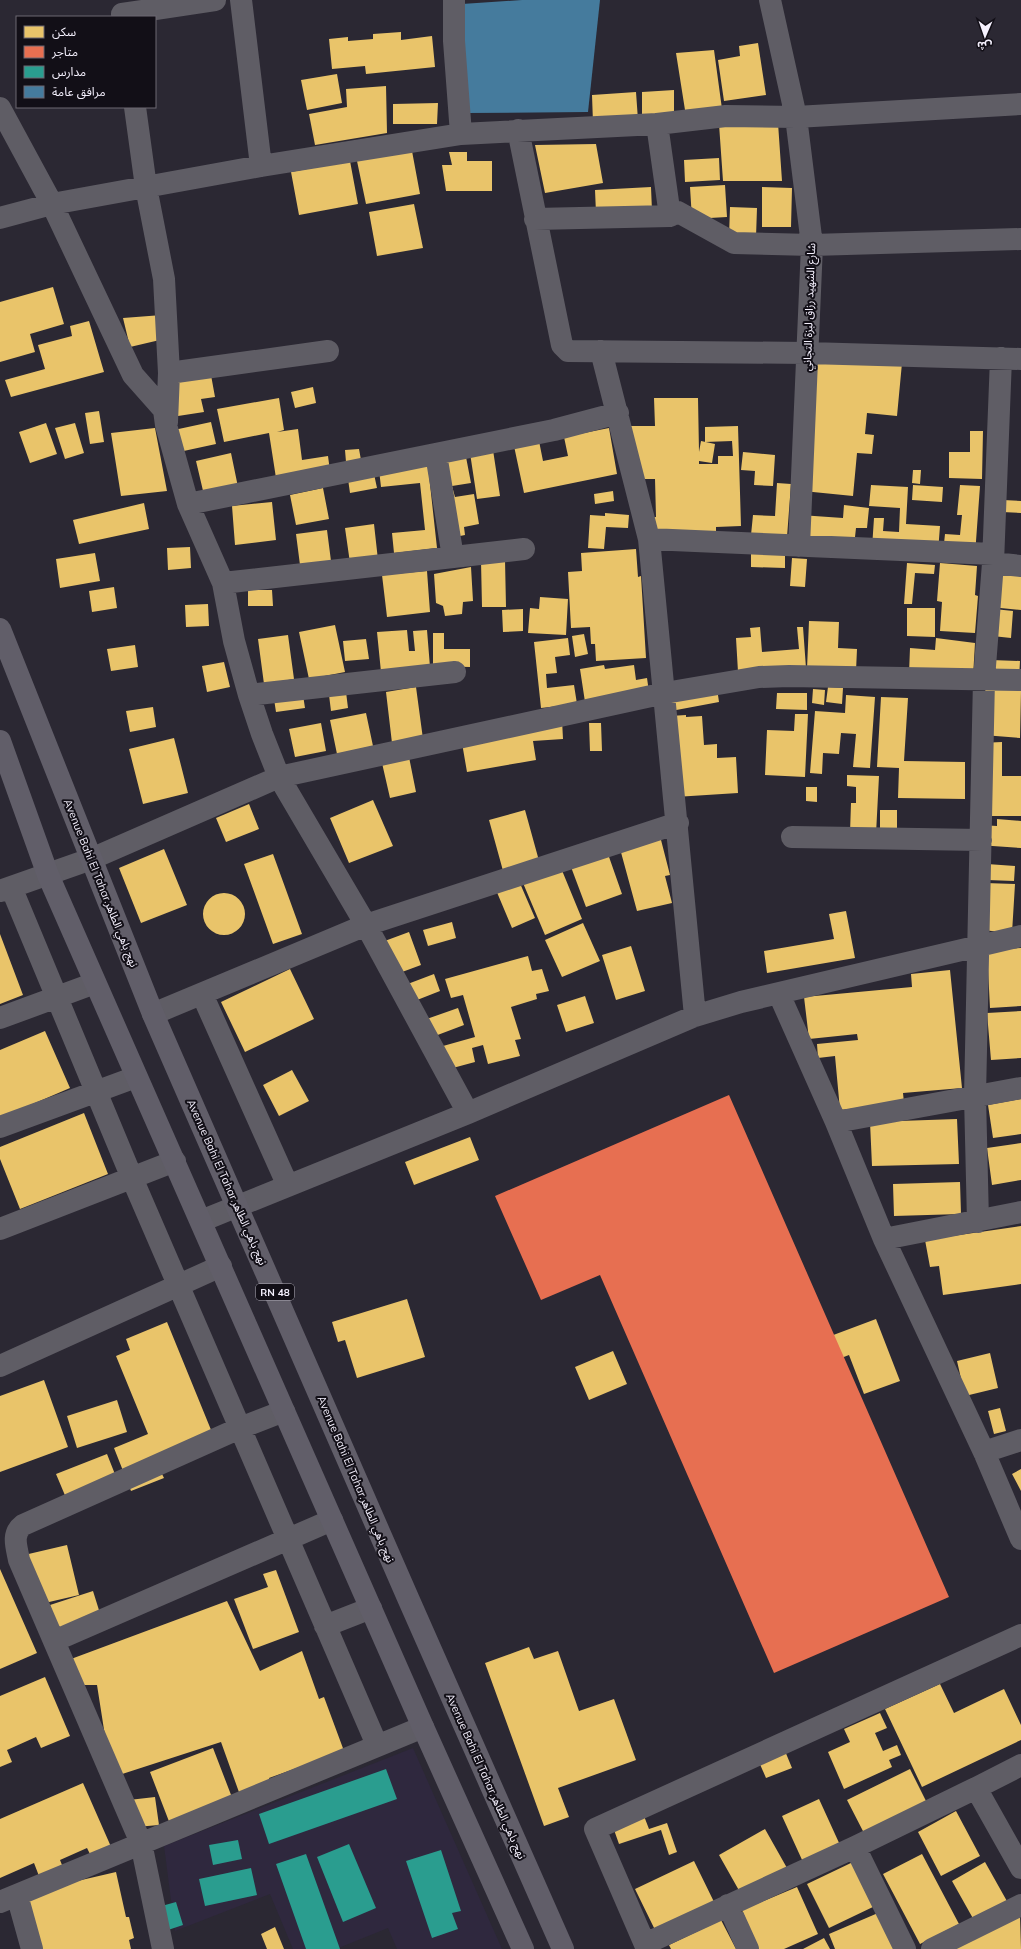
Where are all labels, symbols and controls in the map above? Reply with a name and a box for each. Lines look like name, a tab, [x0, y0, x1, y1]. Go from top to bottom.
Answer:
legend	[16, 16, 156, 108]
north arrow	[965, 16, 1005, 56]
text: سكن	[52, 24, 76, 39]
text: ش	[977, 39, 992, 53]
text: متاجر	[51, 44, 78, 59]
text: مدارس	[52, 64, 86, 79]
text: مرافق عامة	[52, 84, 105, 100]
street label: شارع الشهيد رزاق لبزة التجاني	[800, 242, 821, 371]
street label: Avenue Bahi El Tahar,نهج باهي الطاهر	[58, 797, 141, 970]
street label: Avenue Bahi El Tahar,نهج باهي الطاهر	[182, 1097, 270, 1268]
road number: RN 48	[256, 1284, 294, 1300]
street label: Avenue Bahi El Tahar,نهج باهي الطاهر	[312, 1393, 398, 1566]
street label: Avenue Bahi El Tahar,نهج باهي الطاهر	[441, 1691, 529, 1862]

